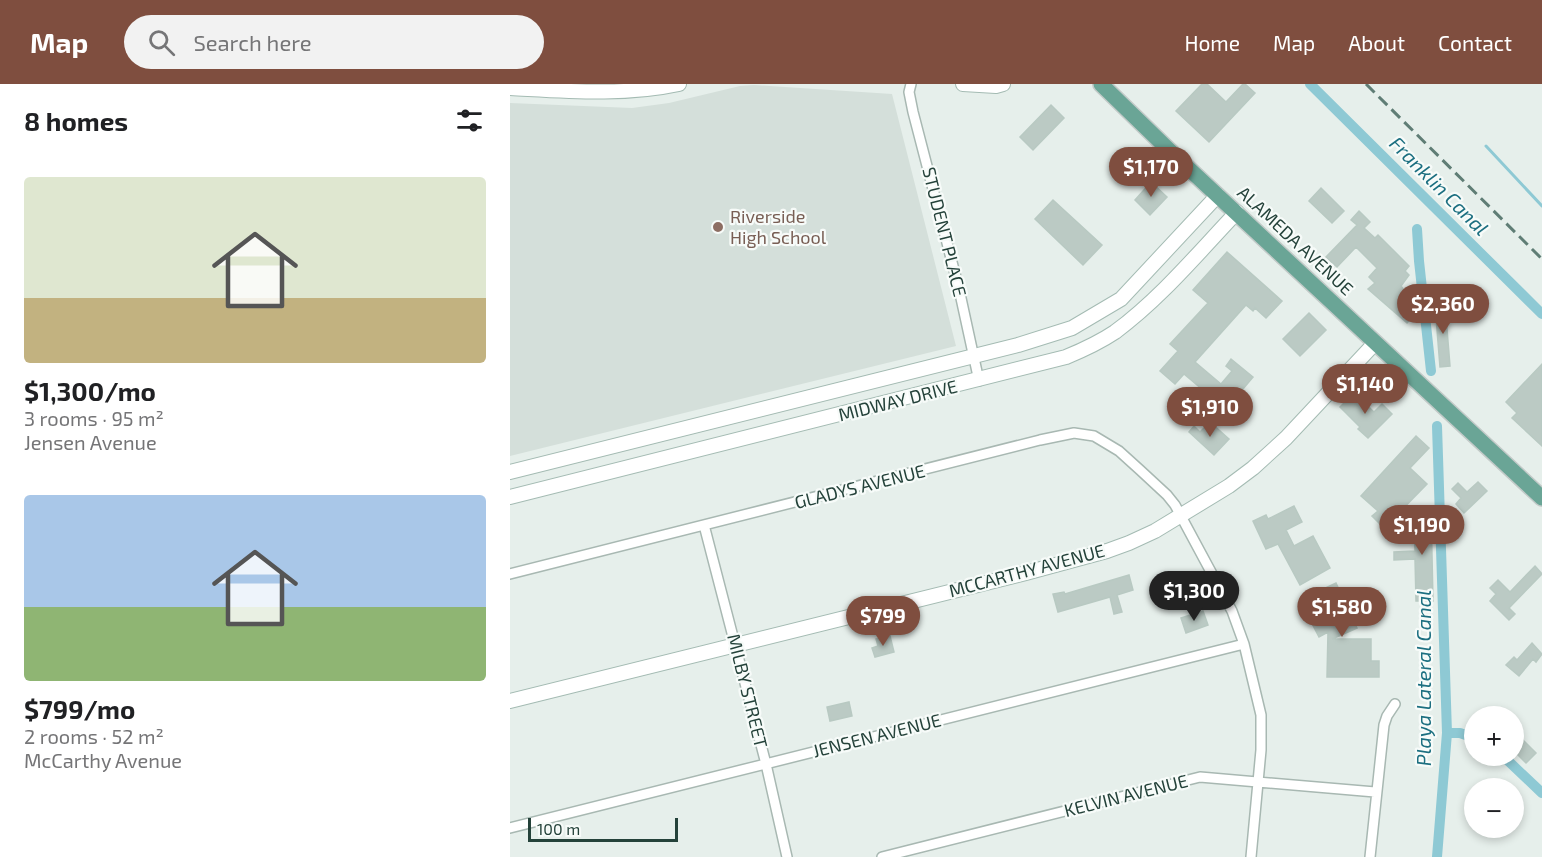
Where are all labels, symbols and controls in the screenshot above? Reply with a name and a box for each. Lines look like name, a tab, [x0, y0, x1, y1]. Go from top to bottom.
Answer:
search box	[124, 15, 544, 69]
text: Map	[30, 25, 88, 59]
icon: search	[145, 26, 178, 59]
text: Search here	[193, 29, 312, 55]
text: Home	[1184, 30, 1240, 55]
text: Map	[1273, 30, 1315, 55]
text: About	[1348, 30, 1405, 55]
text: Contact	[1438, 30, 1512, 55]
icon: filters	[453, 104, 486, 137]
text: 8 homes	[24, 105, 128, 136]
water label: Franklin Canal	[1385, 131, 1494, 240]
pin: $1,170	[1102, 147, 1200, 198]
text: $1,170	[1123, 154, 1179, 178]
street label: STUDENT PLACE	[918, 165, 972, 299]
street label: ALAMEDA AVENUE	[1233, 181, 1358, 300]
place label: Riverside High School	[730, 205, 827, 248]
icon: home	[201, 216, 309, 324]
marker: Riverside High School	[711, 220, 725, 234]
pin: $2,360	[1394, 284, 1492, 335]
text: $2,360	[1411, 291, 1475, 315]
pin: $1,140	[1316, 364, 1414, 415]
text: $1,140	[1336, 371, 1394, 395]
text: $1,300/mo	[24, 375, 156, 406]
street label: MIDWAY DRIVE	[836, 375, 960, 425]
pin: $1,910	[1161, 387, 1259, 438]
text: $1,910	[1181, 394, 1239, 418]
text: 3 rooms · 95 m²	[24, 406, 164, 430]
text: Jensen Avenue	[24, 430, 157, 454]
street label: GLADYS AVENUE	[792, 459, 927, 513]
pin: $1,190	[1373, 505, 1471, 556]
text: $1,190	[1393, 512, 1451, 536]
icon: home	[201, 534, 309, 642]
street label: MCCARTHY AVENUE	[946, 539, 1107, 601]
pin: $1,300	[1145, 571, 1243, 622]
text: $1,300	[1163, 578, 1225, 602]
pin: $1,580	[1293, 587, 1391, 638]
water label: Playa Lateral Canal	[1411, 590, 1436, 766]
text: $1,580	[1311, 594, 1373, 618]
pin: $799	[847, 596, 919, 647]
text: $799	[860, 603, 906, 627]
street label: MILBY STREET	[723, 631, 773, 751]
text: $799/mo	[24, 693, 135, 724]
map controls	[1464, 706, 1524, 838]
button: +	[1464, 706, 1524, 766]
street label: JENSEN AVENUE	[810, 708, 943, 762]
text: 2 rooms · 52 m²	[24, 724, 164, 748]
text: McCarthy Avenue	[24, 748, 182, 772]
street label: KELVIN AVENUE	[1062, 769, 1190, 821]
button: −	[1464, 778, 1524, 838]
scale bar	[528, 815, 678, 842]
text: 100 m	[537, 819, 580, 838]

